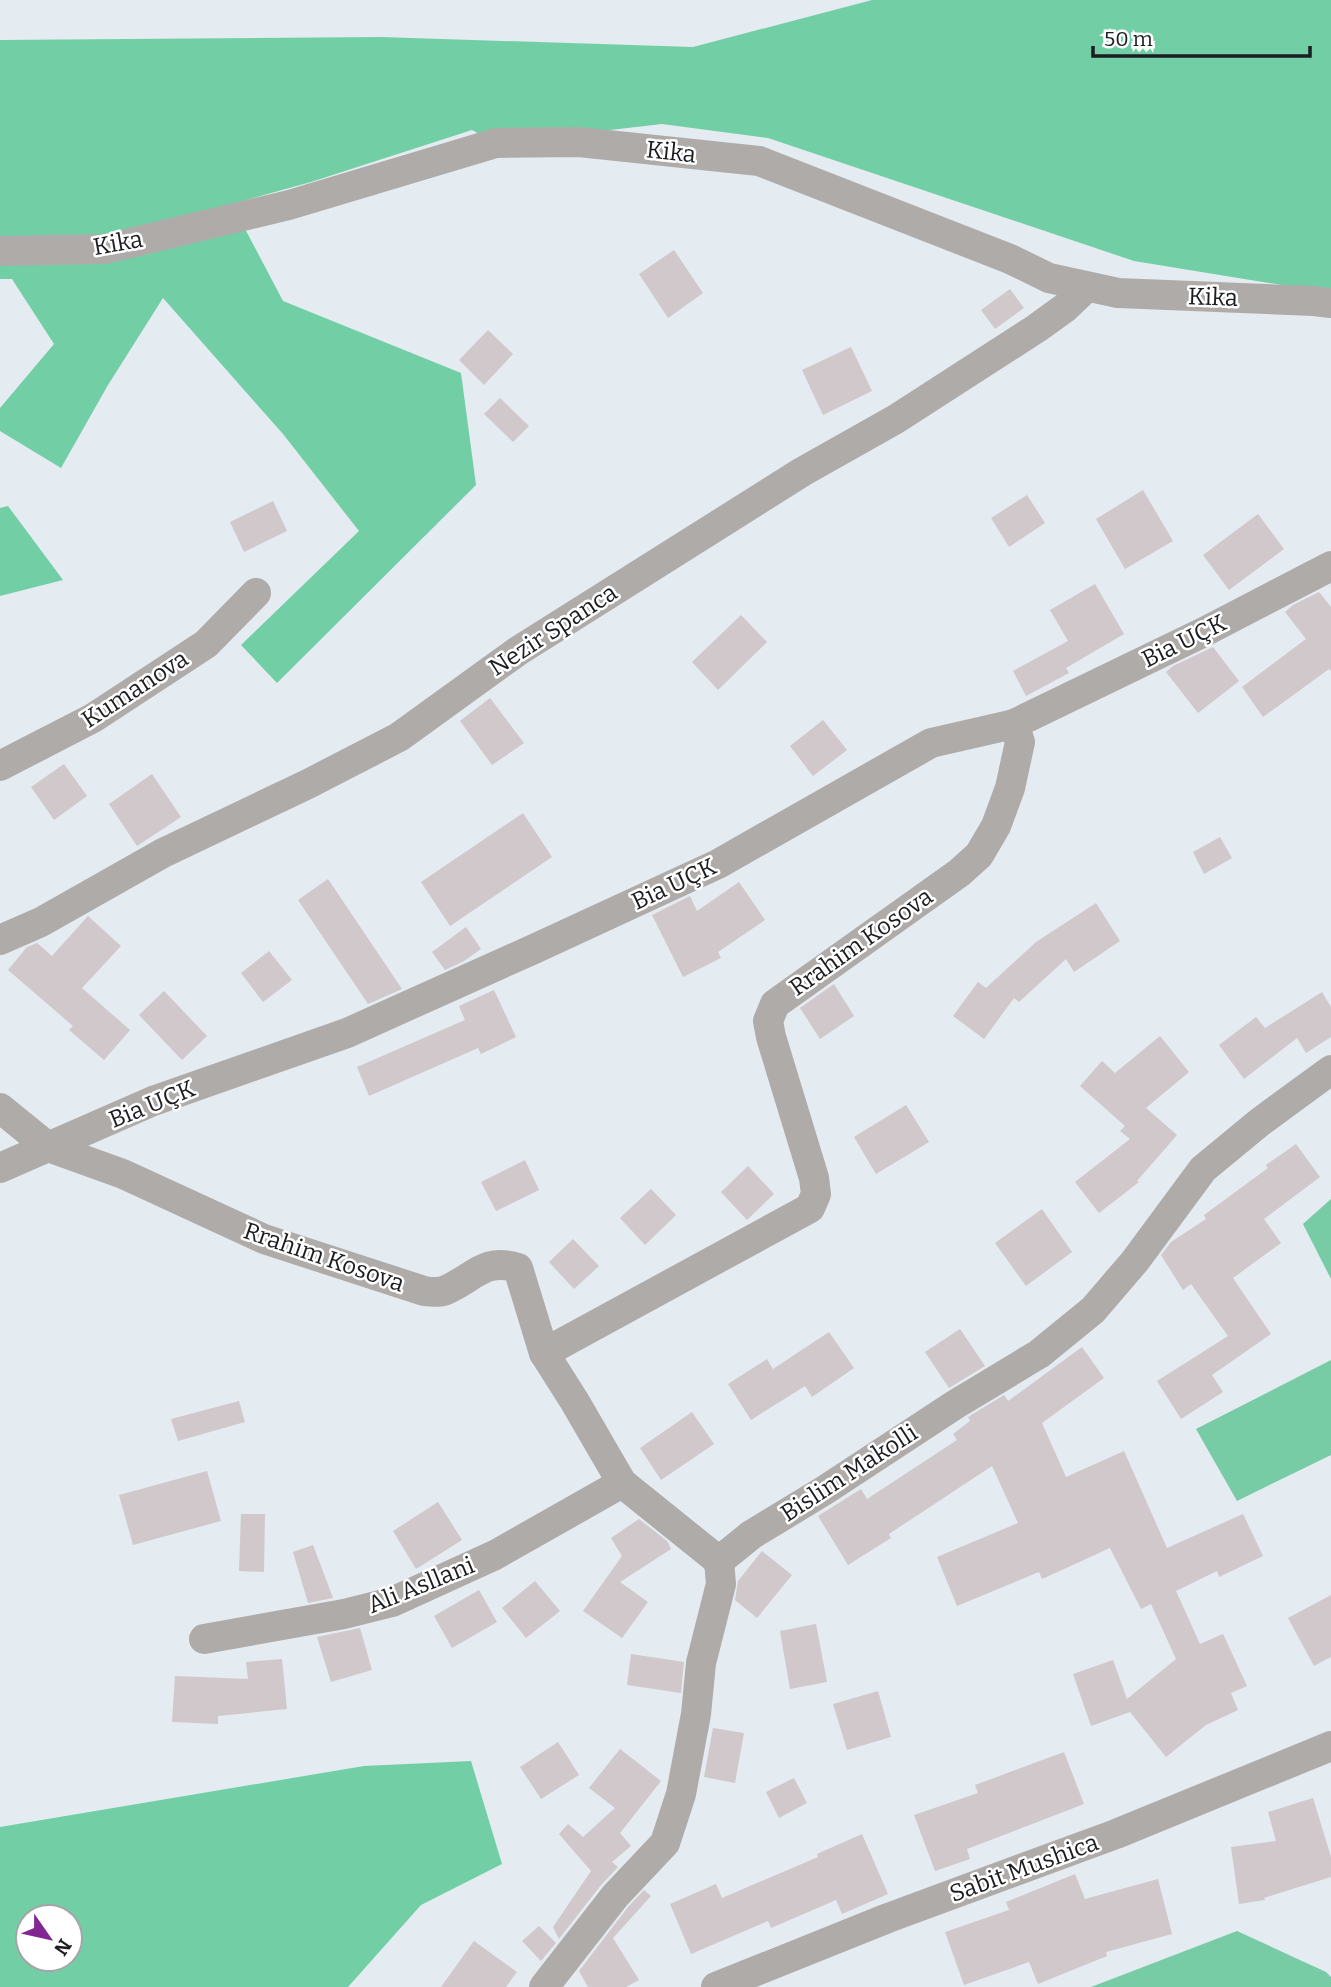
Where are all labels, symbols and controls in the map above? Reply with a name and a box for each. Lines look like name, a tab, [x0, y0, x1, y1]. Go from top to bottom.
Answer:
scale bar	[1093, 14, 1310, 58]
text: 50 m	[1104, 26, 1153, 52]
street label: Kika	[645, 135, 697, 169]
street label: Kika	[91, 225, 145, 261]
street label: Kika	[1188, 282, 1238, 312]
street label: Nezir Spanca	[484, 578, 622, 682]
street label: Bia UÇK	[1137, 609, 1231, 673]
street label: Kumanova	[77, 644, 193, 734]
street label: Bia UÇK	[627, 852, 721, 916]
street label: Rrahim Kosova	[784, 882, 938, 1002]
street label: Bia UÇK	[105, 1074, 199, 1134]
street label: Rrahim Kosova	[240, 1216, 408, 1298]
street label: Bislim Makolli	[776, 1418, 922, 1528]
street label: Ali Asllani	[364, 1551, 478, 1619]
street label: Sabit Mushica	[946, 1828, 1102, 1908]
north arrow	[14, 1903, 84, 1973]
text: N	[49, 1935, 76, 1960]

